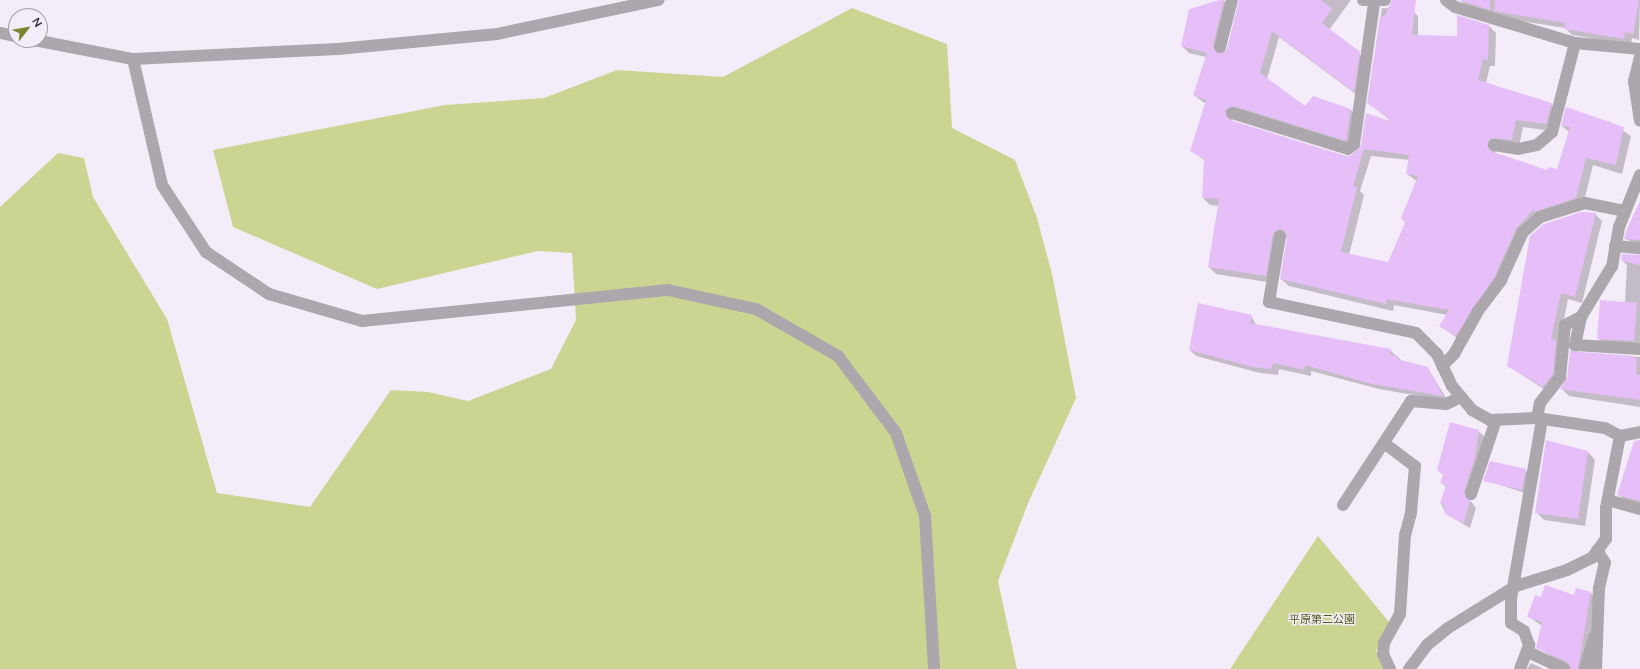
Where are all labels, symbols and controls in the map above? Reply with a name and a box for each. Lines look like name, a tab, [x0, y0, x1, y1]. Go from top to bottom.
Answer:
north arrow	[8, 8, 48, 48]
text: N	[29, 15, 46, 30]
park label: 平原第二公園	[1289, 612, 1355, 626]

